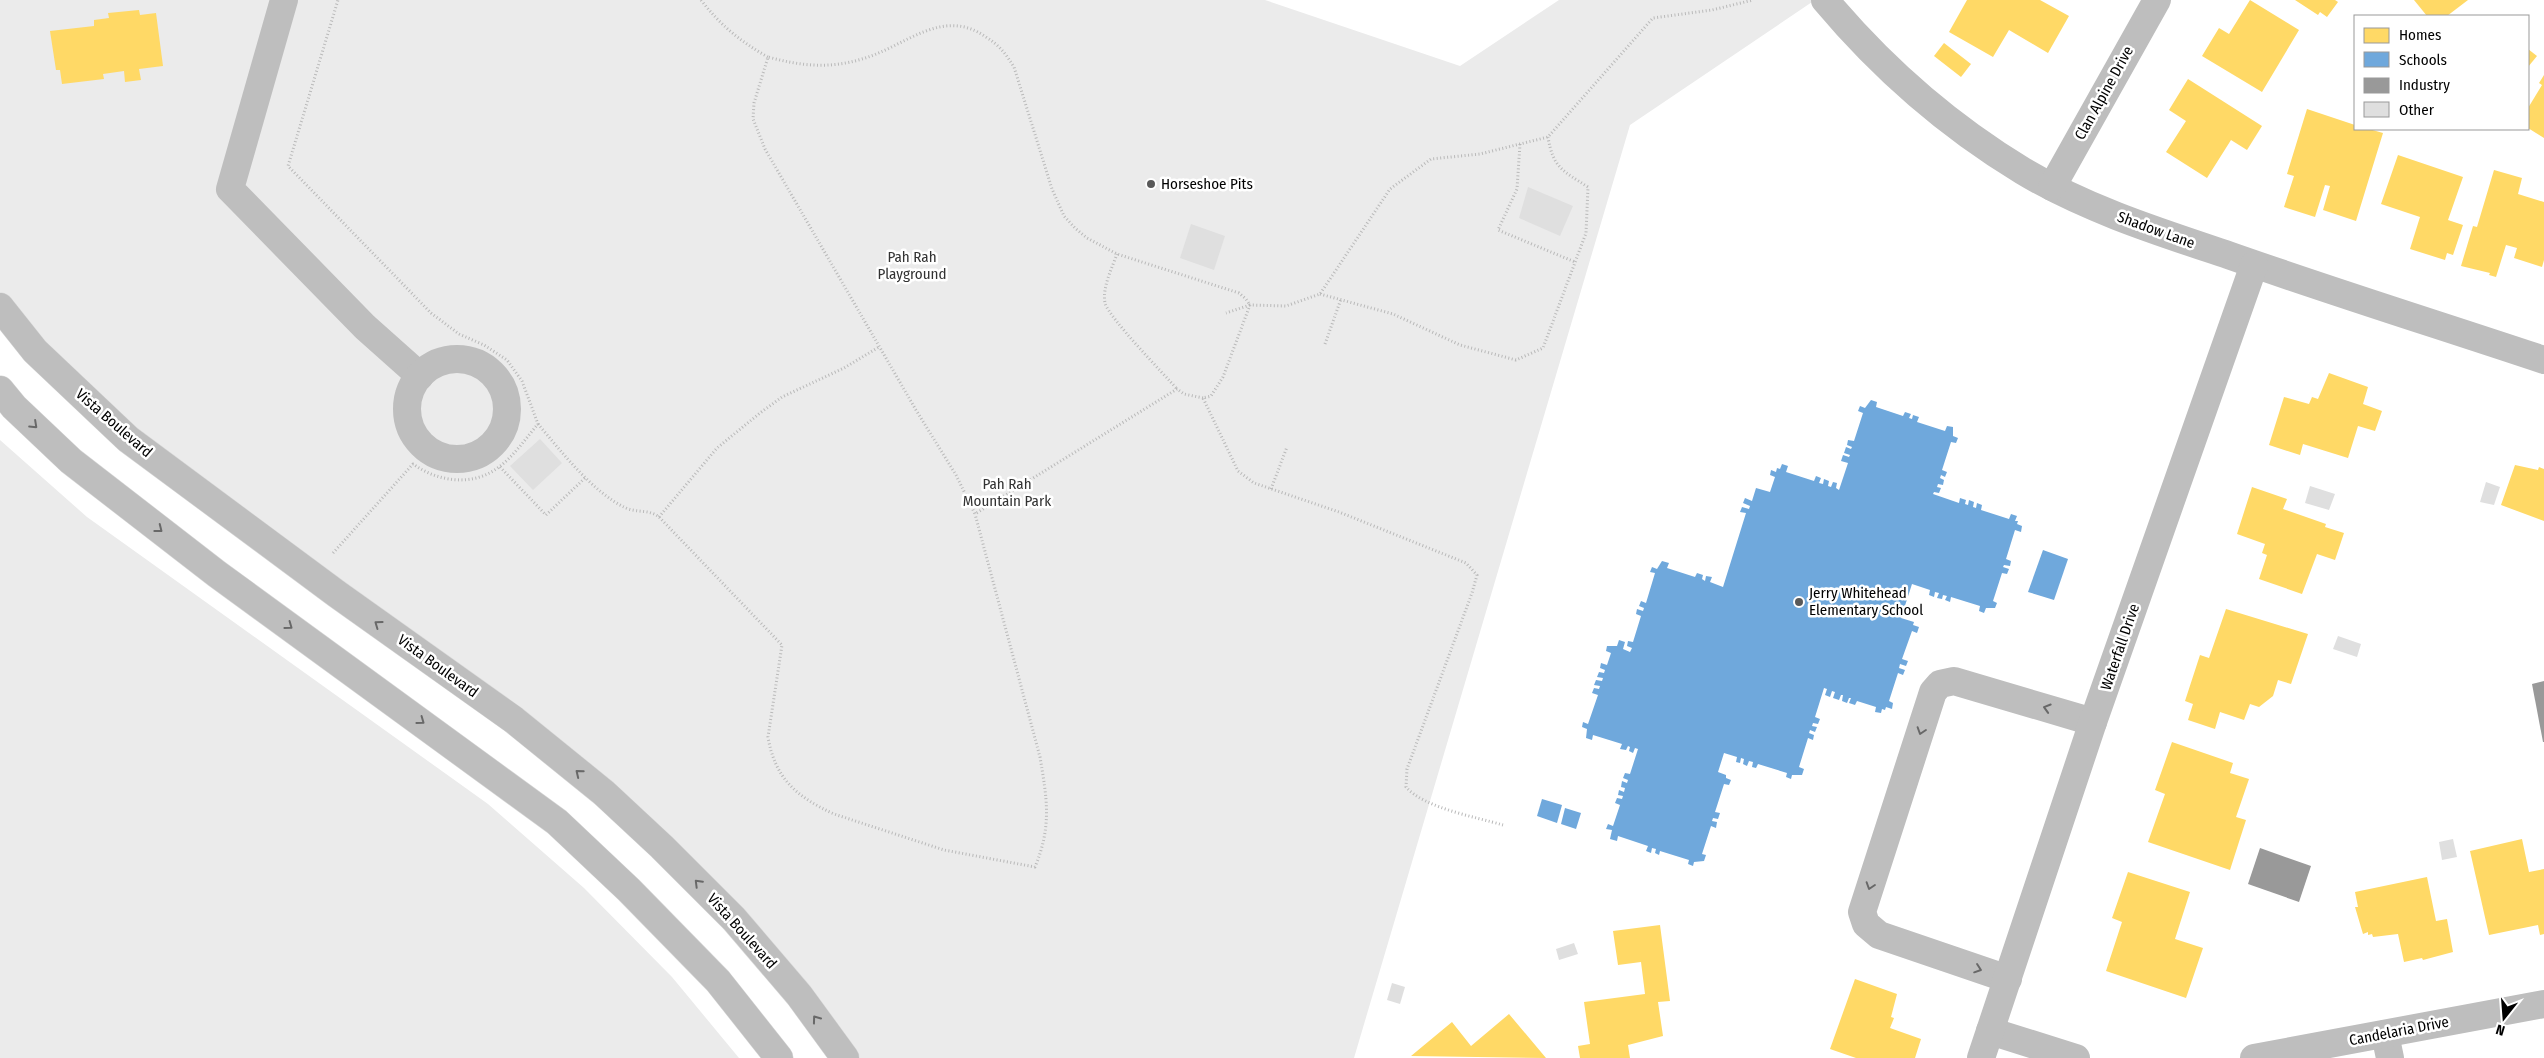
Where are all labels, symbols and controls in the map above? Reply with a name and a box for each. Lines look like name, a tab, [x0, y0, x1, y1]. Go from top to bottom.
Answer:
legend	[2354, 15, 2529, 130]
text: Homes	[2399, 26, 2441, 44]
street label: Clan Alpine Drive	[2071, 43, 2137, 143]
text: Schools	[2399, 51, 2447, 69]
text: Industry	[2399, 76, 2450, 94]
text: Other	[2399, 101, 2435, 119]
place label: Horseshoe Pits	[1161, 175, 1253, 193]
marker: Horseshoe Pits	[1145, 178, 1157, 190]
street label: Shadow Lane	[2115, 208, 2197, 252]
park label: Pah Rah Playground	[878, 248, 946, 283]
street label: Vista Boulevard	[72, 385, 156, 461]
one-way arrow	[28, 419, 37, 428]
park label: Pah Rah Mountain Park	[963, 475, 1051, 510]
one-way arrow	[153, 523, 163, 532]
place label: Jerry Whitehead Elementary School	[1809, 584, 1923, 619]
marker: Jerry Whitehead Elementary School	[1793, 596, 1805, 608]
street label: Waterfall Drive	[2097, 601, 2143, 693]
one-way arrow	[283, 620, 293, 629]
one-way arrow	[375, 621, 384, 629]
street label: Vista Boulevard	[394, 631, 482, 701]
one-way arrow	[2043, 704, 2051, 714]
one-way arrow	[415, 716, 424, 724]
one-way arrow	[1916, 726, 1926, 735]
one-way arrow	[576, 770, 585, 778]
one-way arrow	[695, 880, 704, 889]
one-way arrow	[1866, 881, 1876, 889]
street label: Vista Boulevard	[703, 890, 781, 972]
one-way arrow	[1974, 963, 1982, 973]
north arrow	[2479, 993, 2529, 1043]
street label: Candelaria Drive	[2348, 1013, 2450, 1049]
one-way arrow	[813, 1015, 822, 1025]
text: N	[2494, 1021, 2507, 1039]

